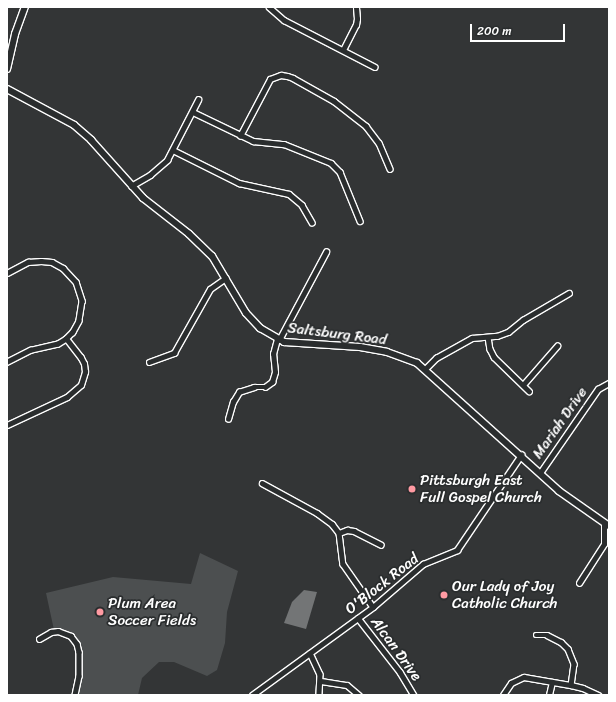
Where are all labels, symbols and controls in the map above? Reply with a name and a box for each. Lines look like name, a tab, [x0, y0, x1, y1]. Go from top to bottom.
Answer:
scale bar	[472, 16, 567, 42]
text: 200 m	[477, 20, 511, 42]
street label: Saltsburg Road	[286, 319, 388, 349]
street label: Mariah Drive	[529, 384, 591, 462]
place label: Pittsburgh East Full Gospel Church	[420, 471, 543, 506]
marker: Pittsburgh East Full Gospel Church	[407, 484, 417, 494]
street label: O'Block Road	[342, 550, 422, 618]
place label: Our Lady of Joy Catholic Church	[452, 577, 557, 612]
marker: Our Lady of Joy Catholic Church	[439, 590, 449, 600]
place label: Plum Area Soccer Fields	[108, 594, 196, 629]
marker: Plum Area Soccer Fields	[95, 607, 105, 617]
street label: Alcan Drive	[367, 613, 425, 685]

